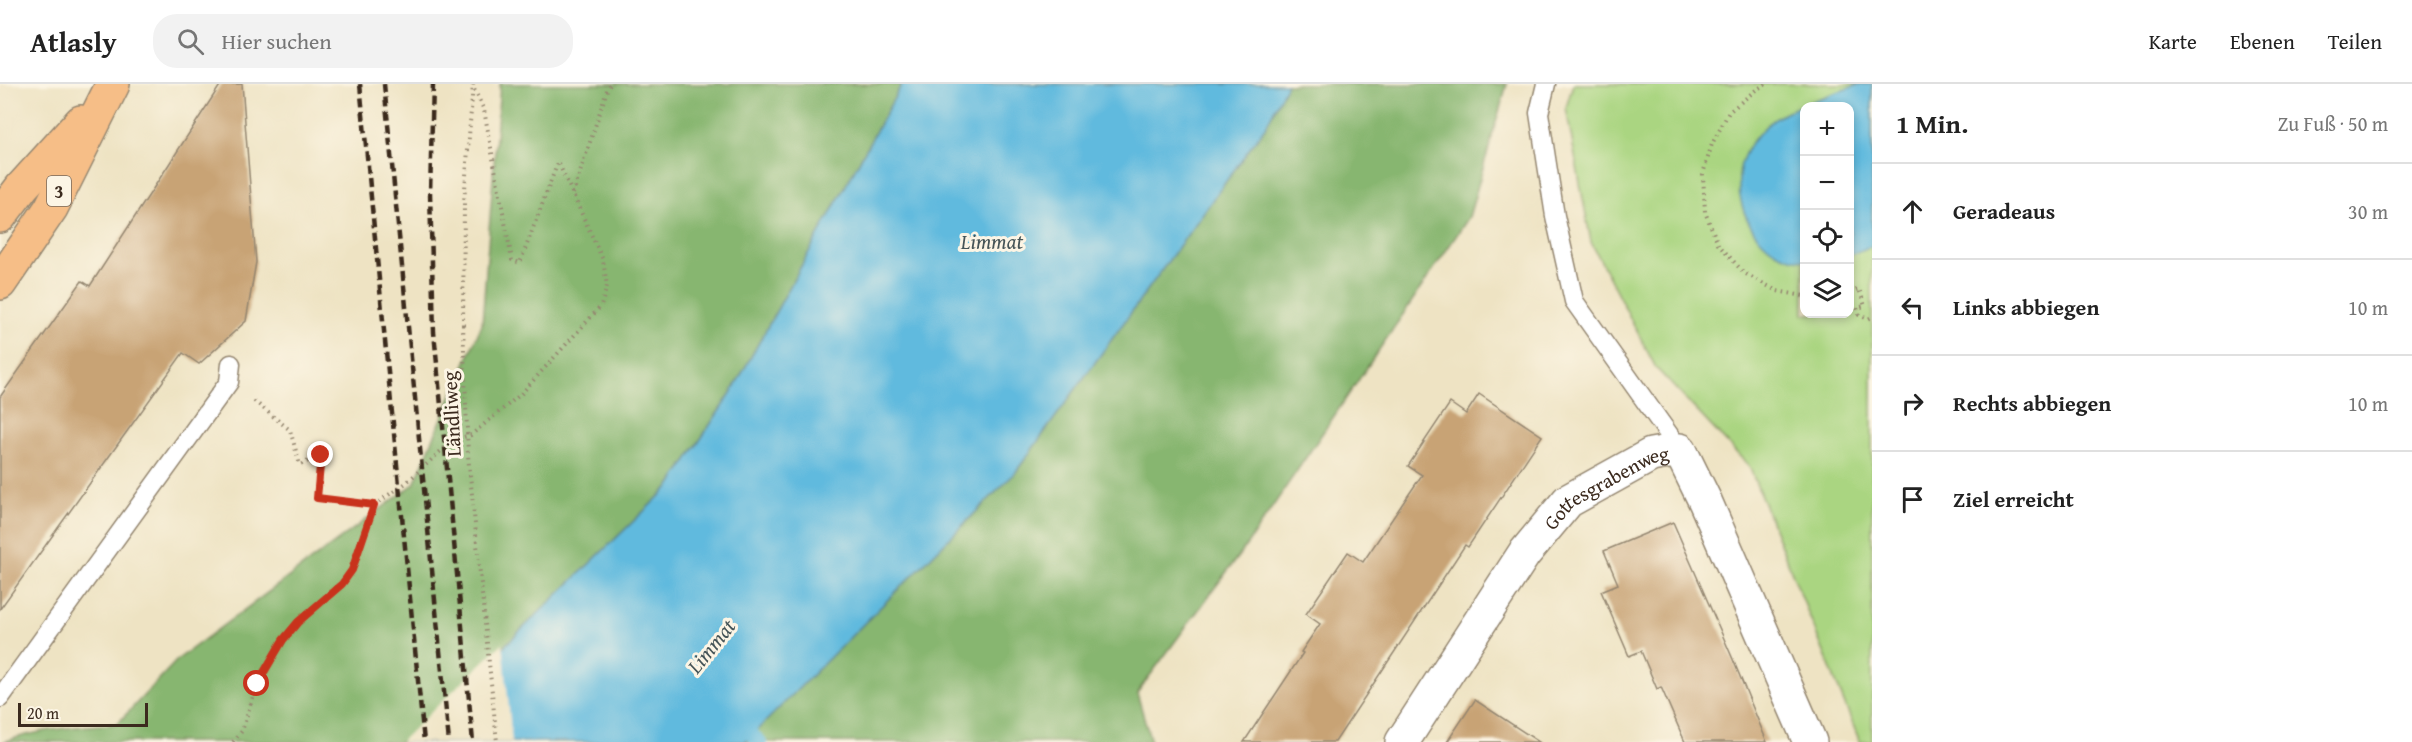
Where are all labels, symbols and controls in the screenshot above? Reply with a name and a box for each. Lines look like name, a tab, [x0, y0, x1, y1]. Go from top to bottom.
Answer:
search box	[153, 14, 573, 68]
text: Atlasly	[30, 21, 117, 62]
icon: search	[174, 25, 207, 58]
text: Hier suchen	[222, 25, 332, 57]
text: Karte	[2149, 26, 2197, 57]
text: Ebenen	[2230, 26, 2295, 57]
text: Teilen	[2328, 26, 2382, 57]
map controls	[1800, 102, 1854, 318]
button: +	[1800, 102, 1854, 156]
text: 1 Min.	[1896, 104, 1968, 143]
text: Zu Fuß · 50 m	[2278, 109, 2388, 138]
button: −	[1800, 156, 1854, 210]
road number: 3	[47, 176, 71, 206]
icon: ahead	[1896, 195, 1929, 228]
text: Geradeaus	[1953, 195, 2055, 227]
text: 30 m	[2348, 197, 2388, 226]
button: locate	[1800, 210, 1854, 264]
water label: Limmat	[960, 226, 1023, 257]
button: layers	[1800, 264, 1854, 318]
icon: left	[1896, 291, 1929, 324]
text: Links abbiegen	[1953, 291, 2099, 323]
text: 10 m	[2348, 293, 2388, 322]
street label: Ländliweg	[434, 371, 468, 457]
icon: right	[1896, 387, 1929, 420]
text: Rechts abbiegen	[1953, 387, 2111, 419]
text: 10 m	[2348, 389, 2388, 418]
street label: Gottesgrabenweg	[1536, 438, 1671, 535]
route end	[307, 441, 333, 467]
icon: arrive	[1896, 483, 1929, 516]
text: Ziel erreicht	[1953, 483, 2074, 515]
water label: Limmat	[679, 612, 743, 681]
route start	[243, 670, 269, 696]
scale bar	[18, 700, 148, 728]
text: 20 m	[27, 701, 59, 725]

